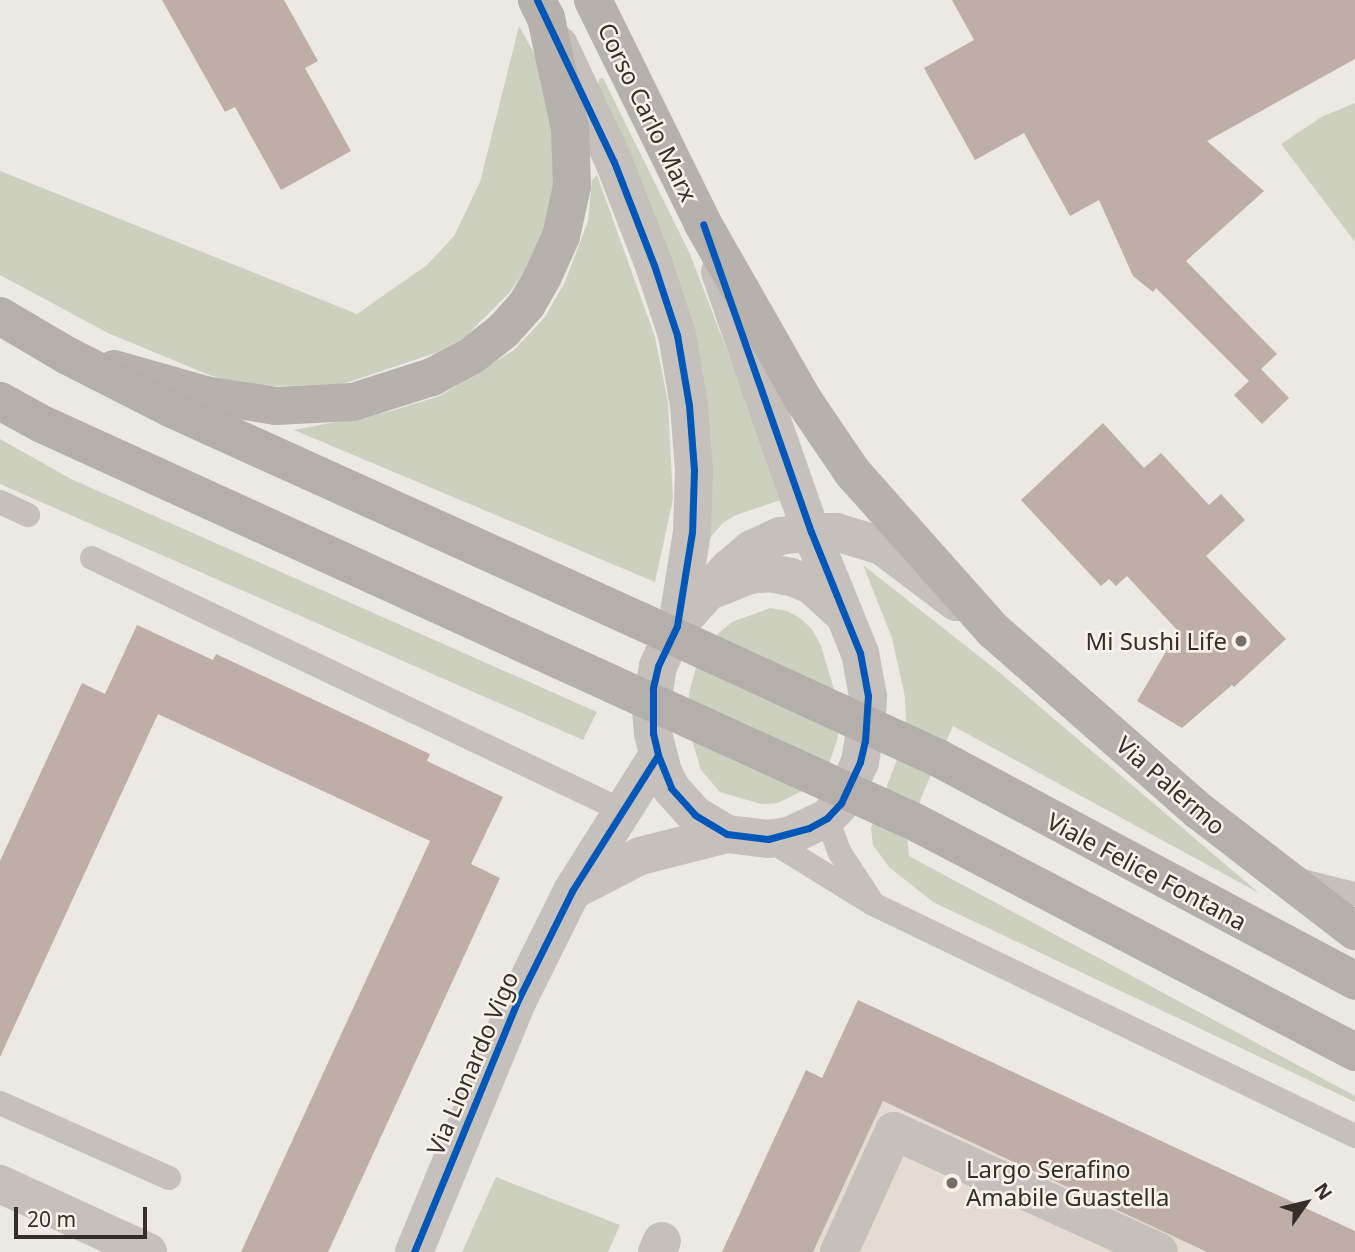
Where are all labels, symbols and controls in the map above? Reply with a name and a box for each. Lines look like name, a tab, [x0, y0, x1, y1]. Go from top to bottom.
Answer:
street label: Corso Carlo Marx	[592, 18, 704, 206]
place label: Mi Sushi Life	[1085, 627, 1227, 655]
marker: Mi Sushi Life	[1233, 633, 1249, 649]
street label: Via Palermo	[1111, 730, 1231, 840]
street label: Viale Felice Fontana	[1042, 806, 1252, 936]
street label: Via Lionardo Vigo	[420, 967, 524, 1159]
place label: Largo Serafino Amabile Guastella	[966, 1155, 1169, 1211]
north arrow	[1271, 1168, 1341, 1238]
marker: Largo Serafino Amabile Guastella	[944, 1175, 960, 1191]
text: N	[1308, 1178, 1339, 1205]
scale bar	[18, 1192, 150, 1236]
text: 20 m	[27, 1205, 76, 1233]

